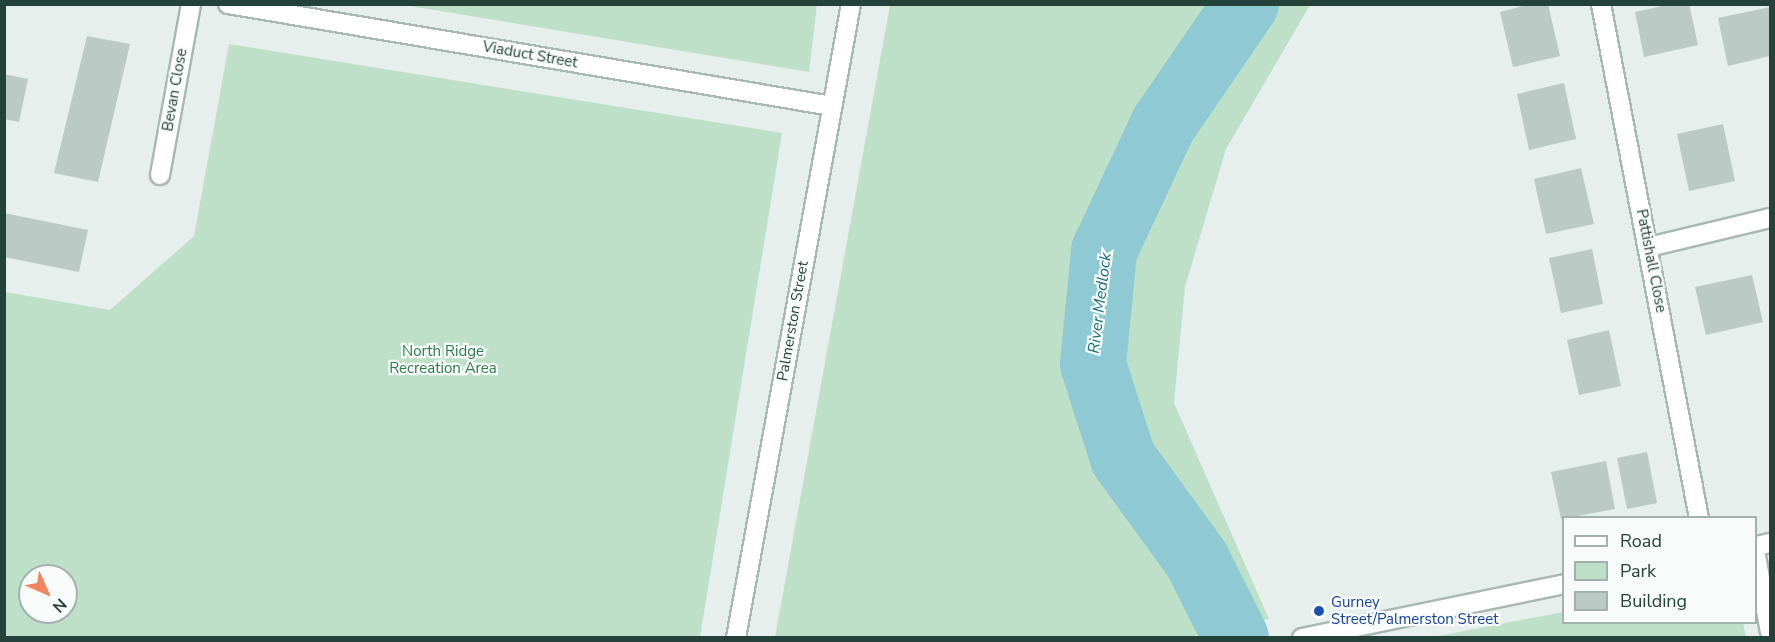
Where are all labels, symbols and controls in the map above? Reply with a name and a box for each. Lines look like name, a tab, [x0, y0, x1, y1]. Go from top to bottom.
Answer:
street label: Viaduct Street	[481, 38, 579, 72]
street label: Bevan Close	[159, 47, 191, 133]
street label: Pattishall Close	[1632, 208, 1670, 314]
water label: River Medlock	[1084, 252, 1116, 354]
street label: Palmerston Street	[774, 260, 812, 382]
park label: North Ridge Recreation Area	[389, 342, 497, 377]
legend	[1562, 516, 1757, 624]
text: Road	[1620, 529, 1662, 553]
text: Park	[1620, 559, 1656, 583]
north arrow	[18, 564, 78, 624]
text: Building	[1620, 589, 1687, 613]
text: N	[47, 593, 71, 617]
place label: Gurney Street/Palmerston Street	[1331, 593, 1499, 628]
marker: Gurney Street/Palmerston Street	[1312, 604, 1326, 618]

